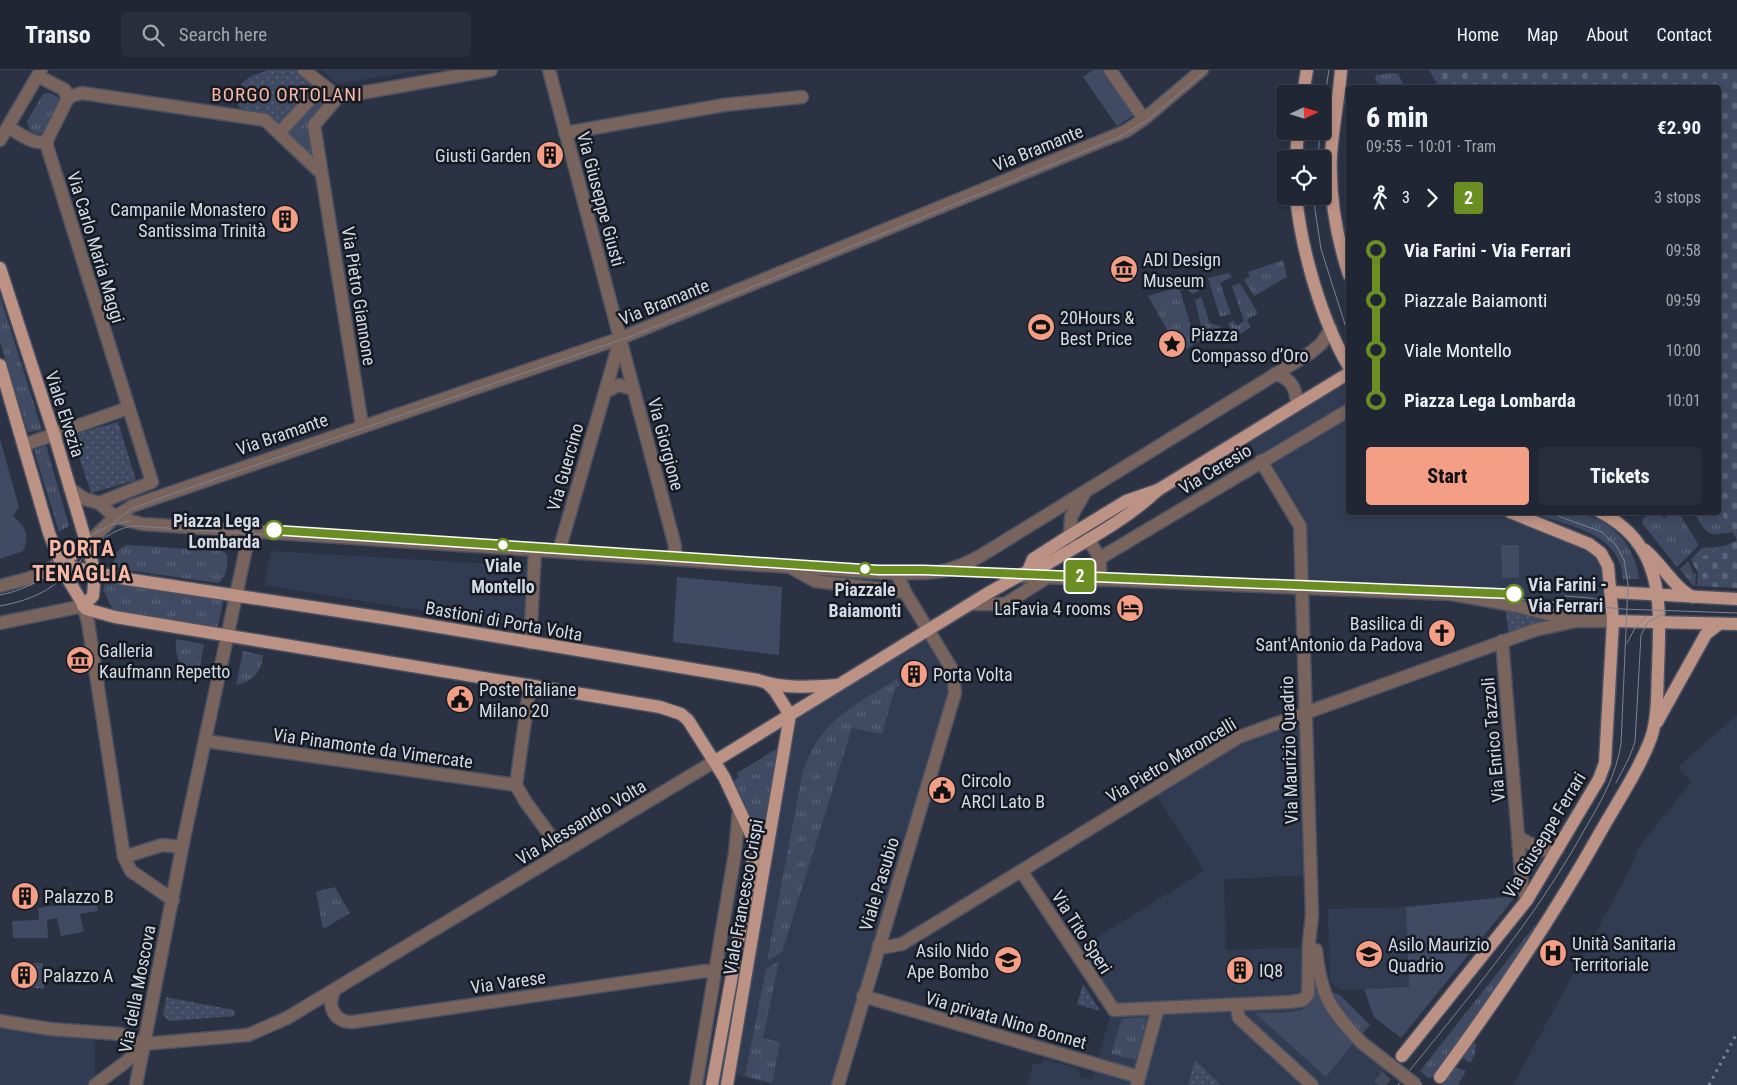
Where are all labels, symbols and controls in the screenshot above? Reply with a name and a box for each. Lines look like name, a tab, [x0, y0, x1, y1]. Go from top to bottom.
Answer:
search box	[121, 12, 471, 57]
text: Transo	[25, 21, 91, 49]
icon: search	[139, 21, 167, 49]
text: Search here	[179, 23, 267, 46]
text: Home	[1457, 24, 1499, 45]
text: Map	[1527, 24, 1558, 45]
text: About	[1586, 24, 1628, 45]
text: Contact	[1656, 24, 1712, 45]
district label: BORGO ORTOLANI	[211, 83, 363, 106]
north arrow	[1276, 85, 1331, 140]
map controls	[1276, 85, 1331, 205]
text: 6 min	[1366, 101, 1428, 134]
text: €2.90	[1657, 116, 1701, 139]
street label: Via Bramante	[990, 120, 1086, 176]
street label: Via Giuseppe Giusti	[573, 129, 629, 269]
text: 09:55 – 10:01 · Tram	[1366, 137, 1496, 156]
building icon: Giusti Garden	[535, 140, 565, 170]
place label: Giusti Garden	[435, 145, 531, 166]
button: locate	[1276, 150, 1331, 205]
street label: Via Carlo Maria Maggi	[63, 169, 129, 325]
icon: walk	[1366, 184, 1394, 212]
icon: forward	[1418, 184, 1446, 212]
text: 2	[1464, 187, 1473, 208]
text: 3	[1402, 188, 1410, 207]
text: 3 stops	[1654, 188, 1701, 207]
place label: Campanile Monastero Santissima Trinità	[110, 199, 266, 241]
building icon: Campanile Monastero Santissima Trinità	[270, 204, 300, 234]
street label: Via Pietro Giannone	[338, 225, 380, 367]
text: Via Farini - Via Ferrari	[1404, 239, 1571, 262]
text: 09:58	[1666, 241, 1701, 260]
place label: ADI Design Museum	[1143, 249, 1221, 291]
museum icon: ADI Design Museum	[1109, 254, 1139, 284]
street label: Via Bramante	[616, 274, 712, 330]
text: Piazzale Baiamonti	[1404, 289, 1547, 312]
text: 09:59	[1666, 291, 1701, 310]
place label: 20Hours & Best Price	[1060, 307, 1134, 349]
sports icon: 20Hours & Best Price	[1026, 312, 1056, 342]
place label: Piazza Compasso d’Oro	[1191, 324, 1308, 366]
place icon: Piazza Compasso d’Oro	[1157, 329, 1187, 359]
text: Viale Montello	[1404, 339, 1512, 362]
text: 10:00	[1666, 341, 1701, 360]
street label: Viale Elvezia	[41, 368, 89, 460]
text: Piazza Lega Lombarda	[1404, 389, 1576, 412]
text: 10:01	[1666, 391, 1701, 410]
street label: Via Giorgione	[644, 395, 688, 493]
street label: Via Bramante	[234, 409, 330, 459]
street label: Via Guercino	[542, 421, 588, 513]
street label: Via Ceresio	[1175, 439, 1255, 499]
button: Start	[1366, 447, 1529, 505]
button: Tickets	[1539, 447, 1701, 505]
place label: Piazza Lega Lombarda	[173, 510, 260, 552]
marker: Piazza Lega Lombarda	[264, 520, 284, 540]
district label: PORTA TENAGLIA	[32, 536, 132, 586]
marker: Viale Montello	[496, 538, 510, 552]
place label: Viale Montello	[471, 555, 535, 597]
line badge: 2	[1064, 560, 1096, 592]
marker: Piazzale Baiamonti	[858, 562, 872, 576]
text: 2	[1075, 565, 1085, 586]
place label: Via Farini - Via Ferrari	[1528, 574, 1607, 616]
place label: Piazzale Baiamonti	[829, 579, 901, 621]
marker: Via Farini - Via Ferrari	[1504, 584, 1524, 604]
hotel icon: LaFavia 4 rooms	[1115, 593, 1145, 623]
street label: Bastioni di Porta Volta	[424, 597, 584, 645]
place label: LaFavia 4 rooms	[994, 598, 1111, 619]
place label: Basilica di Sant'Antonio da Padova	[1255, 613, 1423, 655]
church icon: Basilica di Sant'Antonio da Padova	[1427, 618, 1457, 648]
place label: Galleria Kaufmann Repetto	[99, 640, 230, 682]
museum icon: Galleria Kaufmann Repetto	[65, 645, 95, 675]
building icon: Porta Volta	[899, 659, 929, 689]
place label: Porta Volta	[933, 664, 1013, 685]
street label: Via Maurizio Quadrio	[1276, 675, 1302, 825]
street label: Via Enrico Tazzoli	[1477, 677, 1509, 803]
place label: Poste Italiane Milano 20	[479, 679, 577, 721]
public building icon: Poste Italiane Milano 20	[445, 684, 475, 714]
street label: Via Pietro Maroncelli	[1102, 713, 1240, 807]
street label: Via Pinamonte da Vimercate	[272, 724, 474, 772]
street label: Via Giuseppe Ferrari	[1498, 768, 1590, 902]
place label: Circolo ARCI Lato B	[961, 770, 1045, 812]
street label: Via Alessandro Volta	[512, 775, 650, 869]
public building icon: Circolo ARCI Lato B	[927, 775, 957, 805]
street label: Viale Francesco Crispi	[719, 817, 767, 977]
street label: Viale Pasubio	[855, 835, 903, 933]
building icon: Palazzo B	[10, 881, 40, 911]
place label: Palazzo B	[44, 886, 114, 907]
street label: Via Tito Speri	[1047, 887, 1117, 977]
street label: Via della Moscova	[114, 923, 160, 1055]
place label: Unità Sanitaria Territoriale	[1572, 933, 1676, 975]
place label: Asilo Maurizio Quadrio	[1388, 934, 1490, 976]
hospital icon: Unità Sanitaria Territoriale	[1538, 938, 1568, 968]
school or university icon: Asilo Maurizio Quadrio	[1354, 939, 1384, 969]
place label: Asilo Nido Ape Bombo	[907, 940, 989, 982]
school or university icon: Asilo Nido Ape Bombo	[993, 945, 1023, 975]
building icon: IQ8	[1225, 955, 1255, 985]
building icon: Palazzo A	[9, 960, 39, 990]
place label: IQ8	[1259, 960, 1283, 981]
place label: Palazzo A	[43, 965, 114, 986]
street label: Via Varese	[469, 966, 547, 998]
street label: Via privata Nino Bonnet	[923, 987, 1089, 1053]

